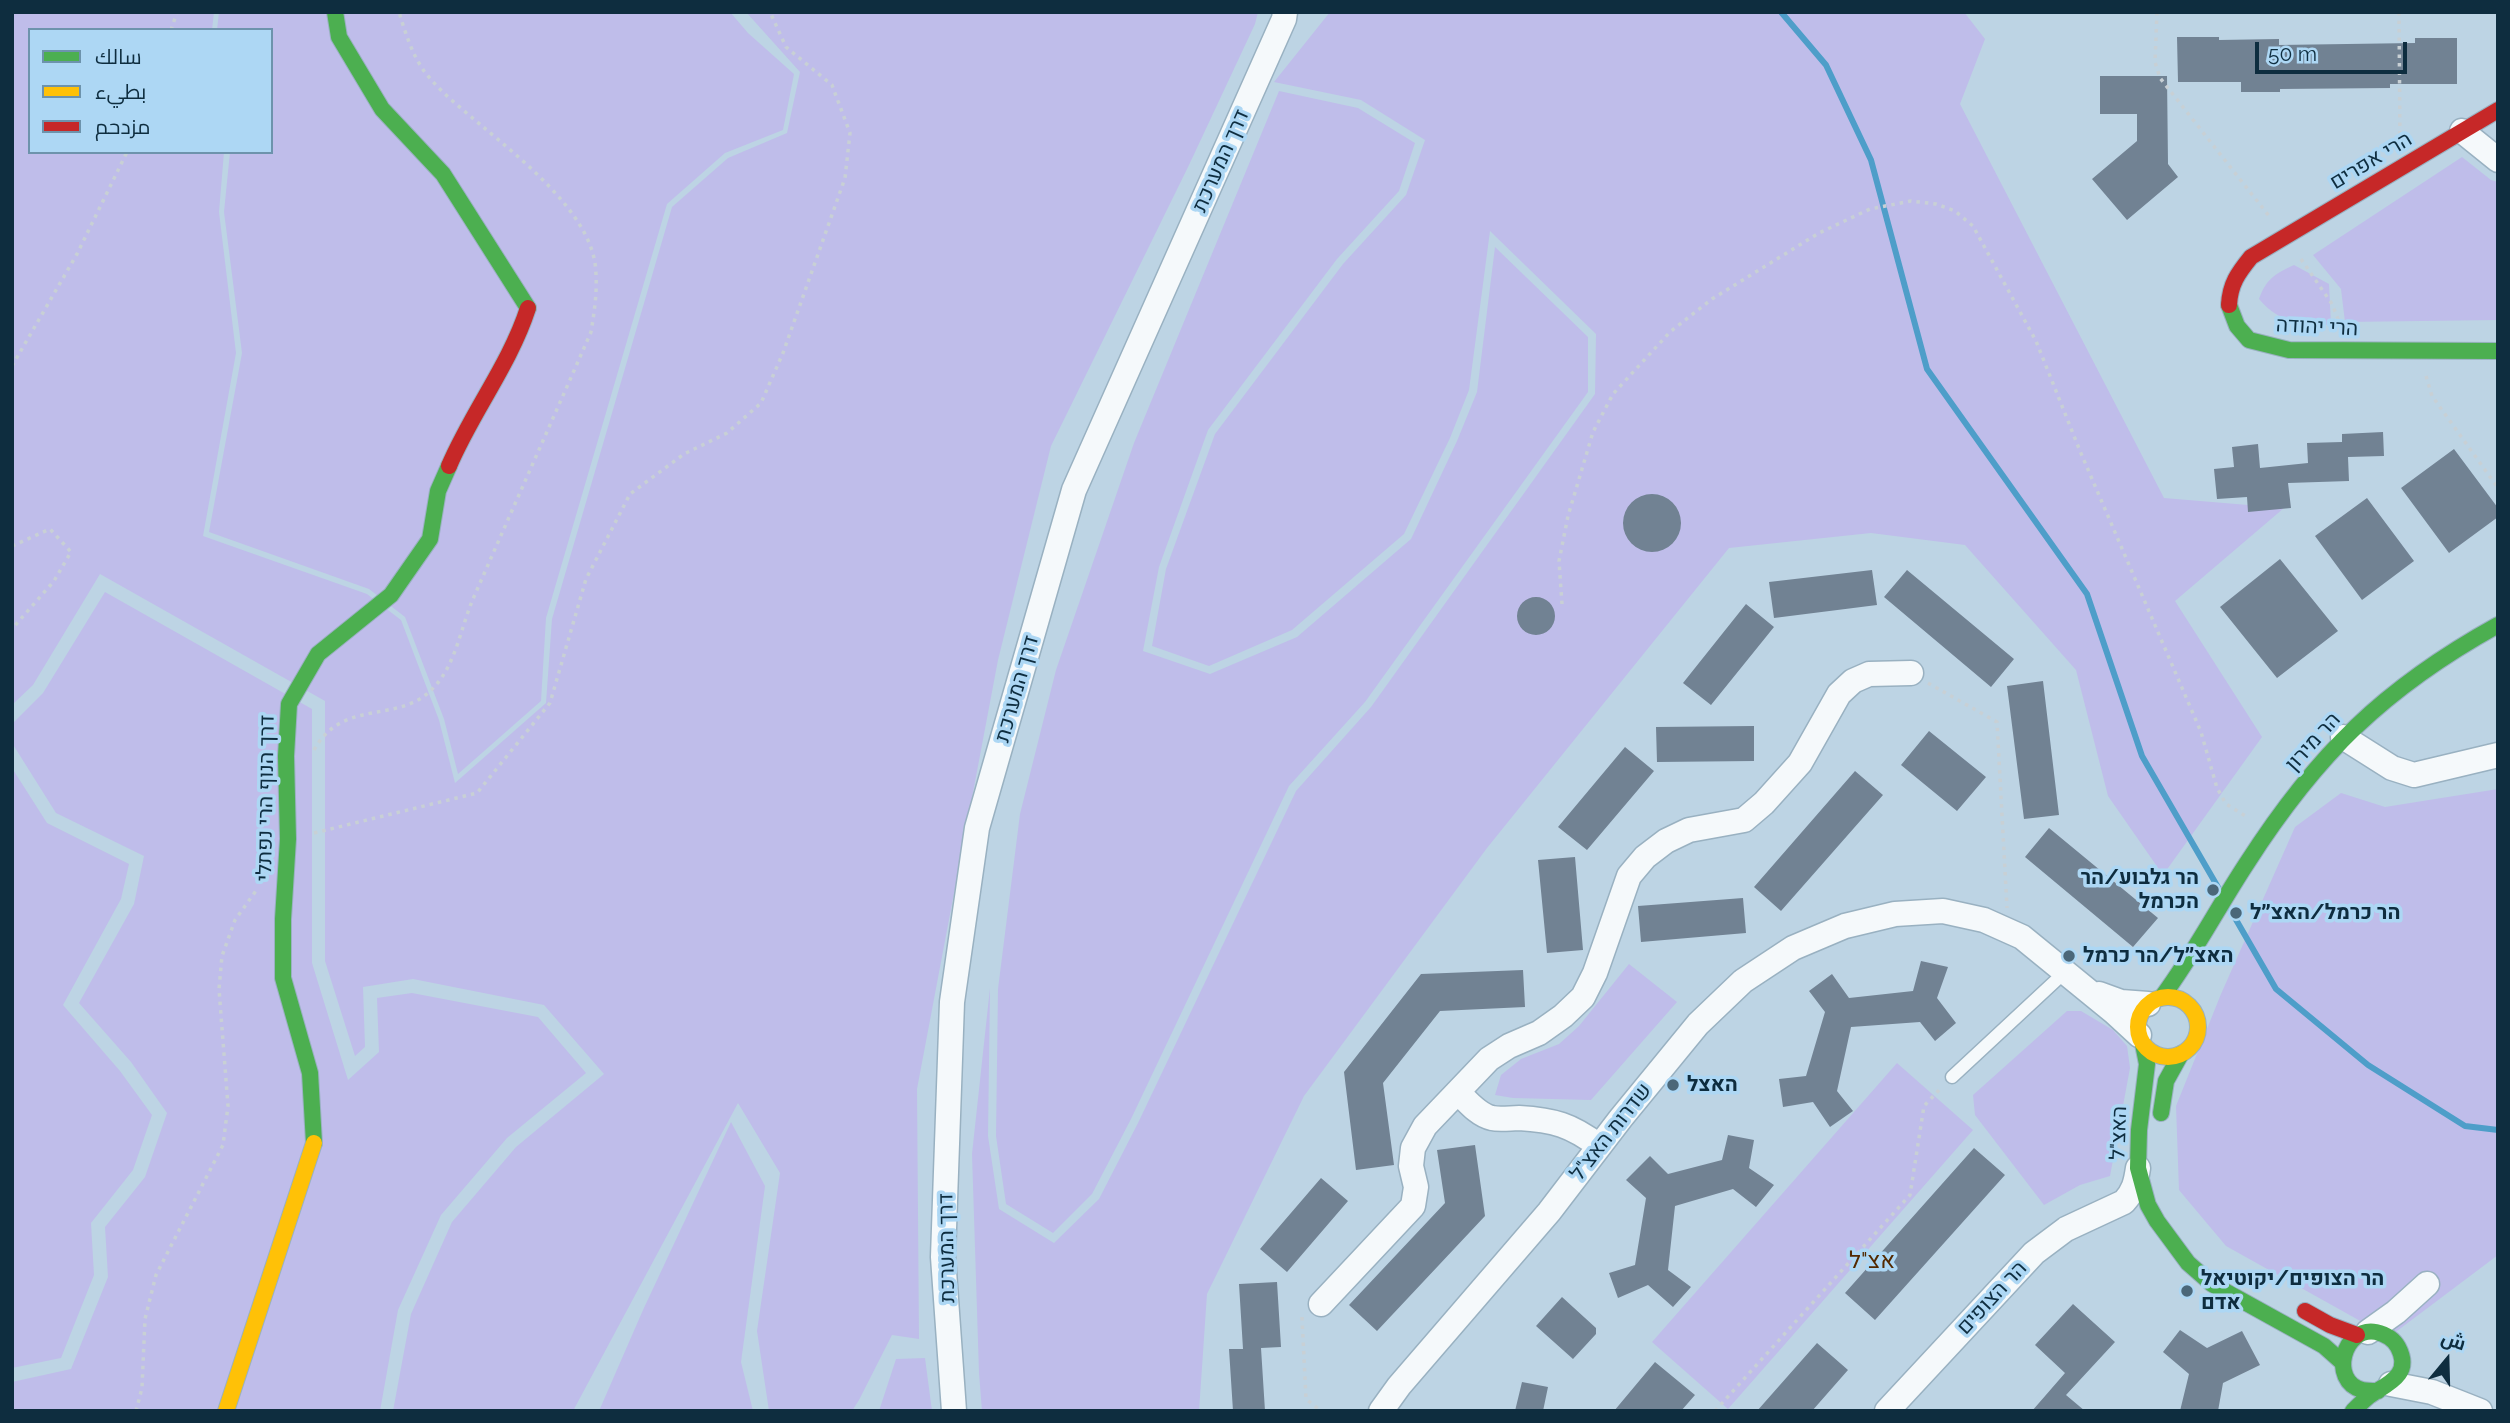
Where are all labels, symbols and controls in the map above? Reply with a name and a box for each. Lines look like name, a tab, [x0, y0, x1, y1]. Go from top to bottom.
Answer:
legend	[28, 28, 273, 154]
scale bar	[2258, 28, 2410, 72]
text: 50 m	[2268, 41, 2317, 66]
text: سالك	[95, 44, 142, 69]
text: بطيء	[95, 79, 146, 104]
street label: דרך המערכת	[1187, 106, 1255, 216]
text: مزدحم	[95, 114, 150, 139]
street label: הרי אפרים	[2326, 127, 2416, 195]
street label: הרי יהודה	[2275, 312, 2359, 342]
street label: דרך המערכת	[990, 633, 1044, 745]
street label: הר מירון	[2280, 707, 2346, 777]
street label: דרך הנוף הרי נפתלי	[252, 715, 280, 881]
place label: הר גלבוע/הר הכרמל	[2081, 865, 2199, 915]
marker: הר גלבוע/הר הכרמל	[2205, 882, 2221, 898]
place label: הר כרמל/האצ״ל	[2250, 900, 2400, 926]
marker: הר כרמל/האצ״ל	[2228, 905, 2244, 921]
place label: האצ״ל/הר כרמל	[2083, 943, 2233, 969]
marker: האצ״ל/הר כרמל	[2061, 948, 2077, 964]
place label: האצל	[1687, 1072, 1738, 1098]
marker: האצל	[1665, 1077, 1681, 1093]
street label: שדרות האצ"ל	[1565, 1078, 1657, 1186]
street label: האצ"ל	[2105, 1105, 2133, 1161]
street label: דרך המערכת	[933, 1193, 961, 1303]
district label: אצ"ל	[1849, 1247, 1895, 1275]
street label: הר הצופים	[1952, 1256, 2032, 1340]
place label: הר הצופים/יקוטיאל אדם	[2201, 1266, 2384, 1316]
marker: הר הצופים/יקוטיאל אדם	[2179, 1283, 2195, 1299]
north arrow	[2412, 1325, 2482, 1395]
text: ش	[2439, 1326, 2469, 1355]

